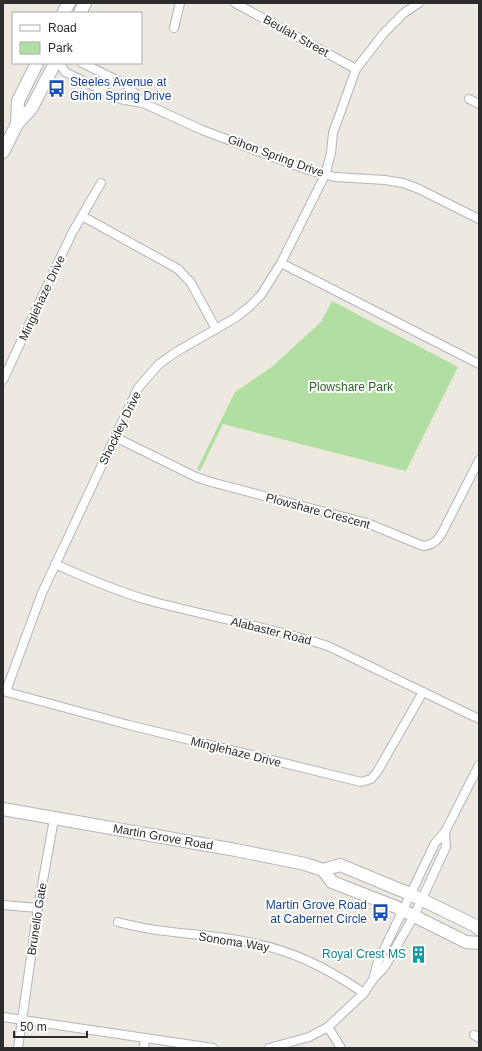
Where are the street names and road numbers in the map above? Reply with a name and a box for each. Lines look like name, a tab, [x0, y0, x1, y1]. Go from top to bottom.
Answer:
street label: Beulah Street	[261, 12, 332, 60]
street label: Gihon Spring Drive	[226, 132, 326, 180]
street label: Minglehaze Drive	[16, 253, 68, 343]
street label: Shockley Drive	[96, 389, 144, 467]
street label: Plowshare Crescent	[264, 490, 372, 532]
street label: Alabaster Road	[229, 614, 313, 648]
street label: Minglehaze Drive	[189, 734, 283, 770]
street label: Martin Grove Road	[112, 821, 214, 853]
street label: Brunello Gate	[24, 881, 50, 956]
street label: Sonoma Way	[198, 929, 270, 955]

